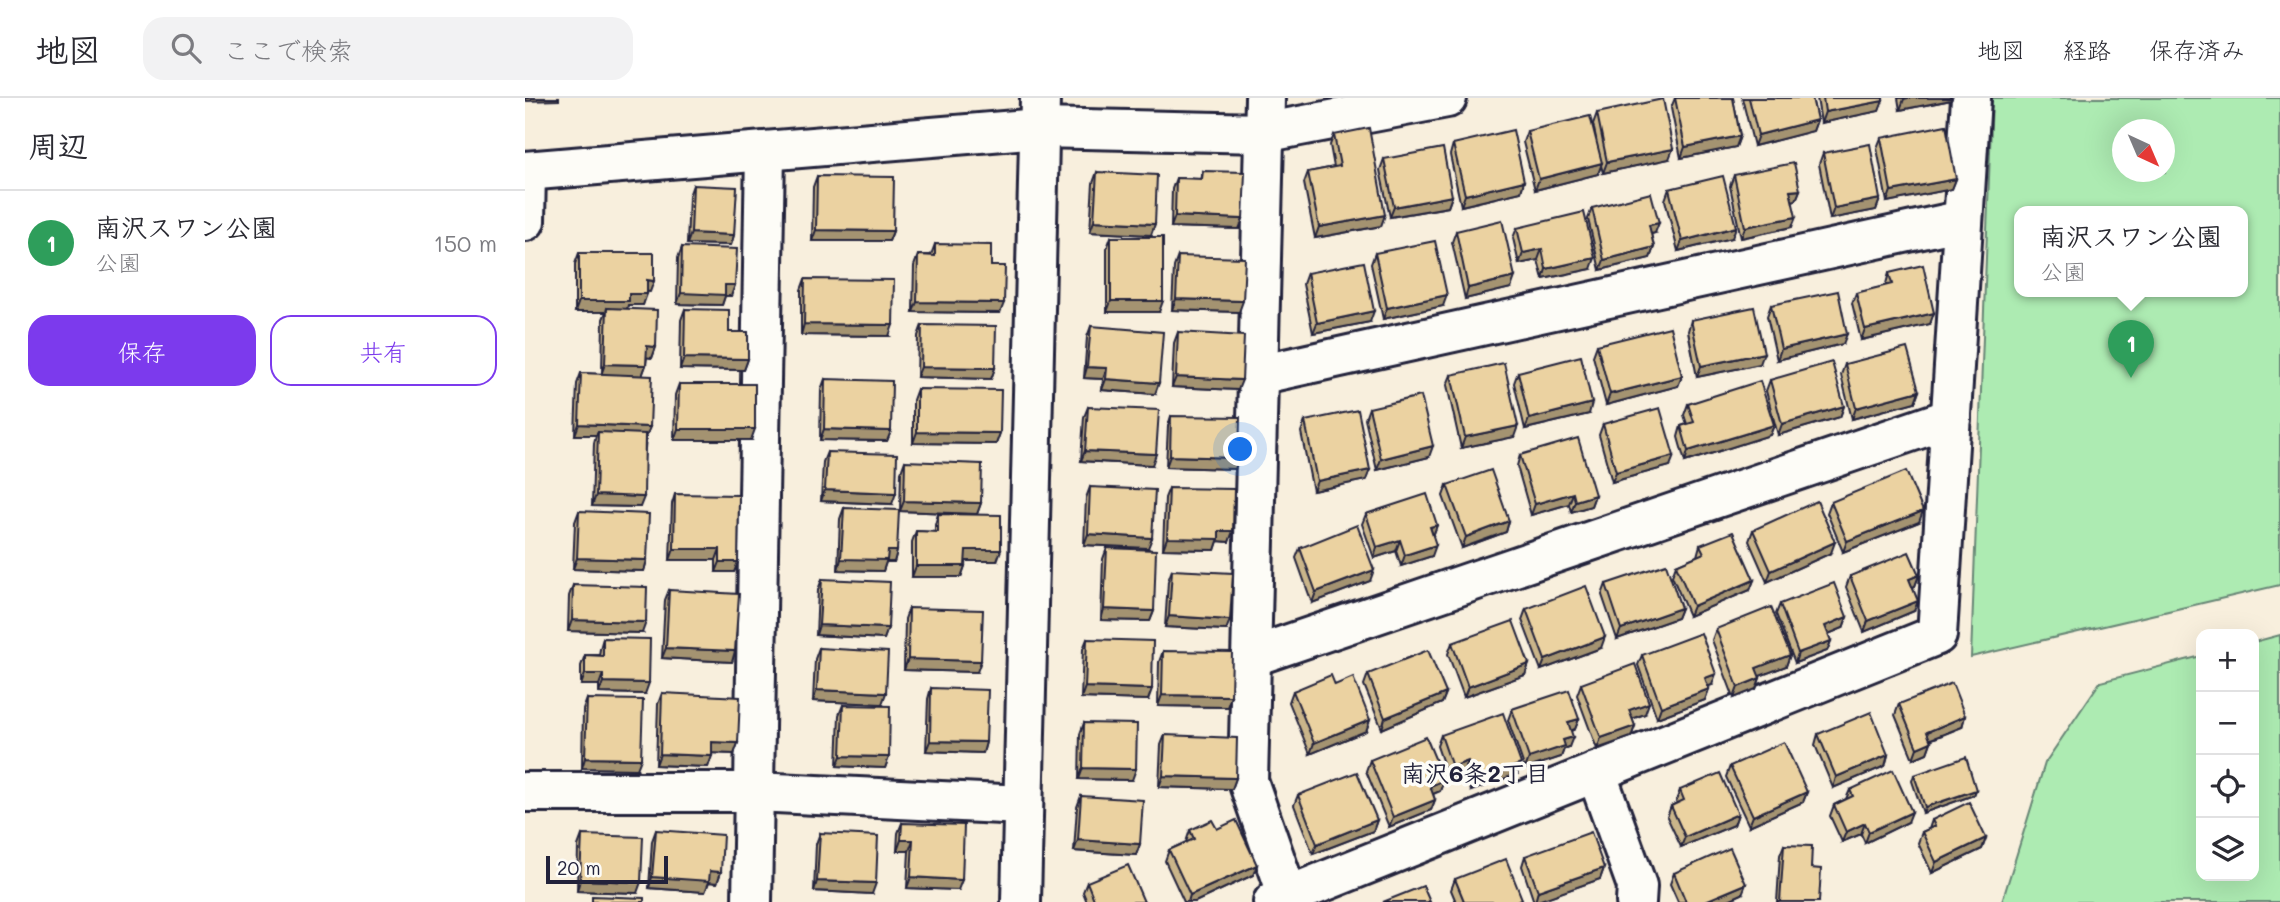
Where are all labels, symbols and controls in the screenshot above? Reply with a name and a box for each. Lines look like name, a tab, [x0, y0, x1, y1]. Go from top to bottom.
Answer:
search box	[143, 17, 633, 80]
text: 地図	[35, 27, 101, 70]
icon: search	[167, 29, 205, 67]
text: ここで検索	[223, 33, 353, 67]
text: 地図	[1977, 34, 2025, 65]
text: 経路	[2063, 34, 2111, 65]
text: 保存済み	[2149, 34, 2245, 65]
north arrow	[2112, 119, 2175, 182]
text: 周辺	[28, 125, 88, 165]
popup	[2014, 206, 2248, 297]
text: 南沢スワン公園	[95, 210, 277, 244]
text: 南沢スワン公園	[2040, 219, 2222, 253]
text: 1	[46, 228, 56, 258]
text: 150 m	[433, 228, 497, 258]
text: 公園	[95, 247, 141, 277]
text: 公園	[2040, 256, 2086, 286]
button: 保存	[28, 315, 256, 386]
button: 共有	[270, 315, 497, 386]
pin: 1	[2108, 320, 2154, 378]
your location	[1223, 432, 1257, 466]
map controls	[2196, 629, 2259, 881]
button: +	[2196, 629, 2259, 692]
button: −	[2196, 692, 2259, 755]
button: locate	[2196, 755, 2259, 818]
district label: 南沢6条2丁目	[1401, 757, 1549, 788]
button: layers	[2196, 818, 2259, 881]
scale bar	[546, 853, 669, 885]
text: 20 m	[557, 855, 601, 880]

